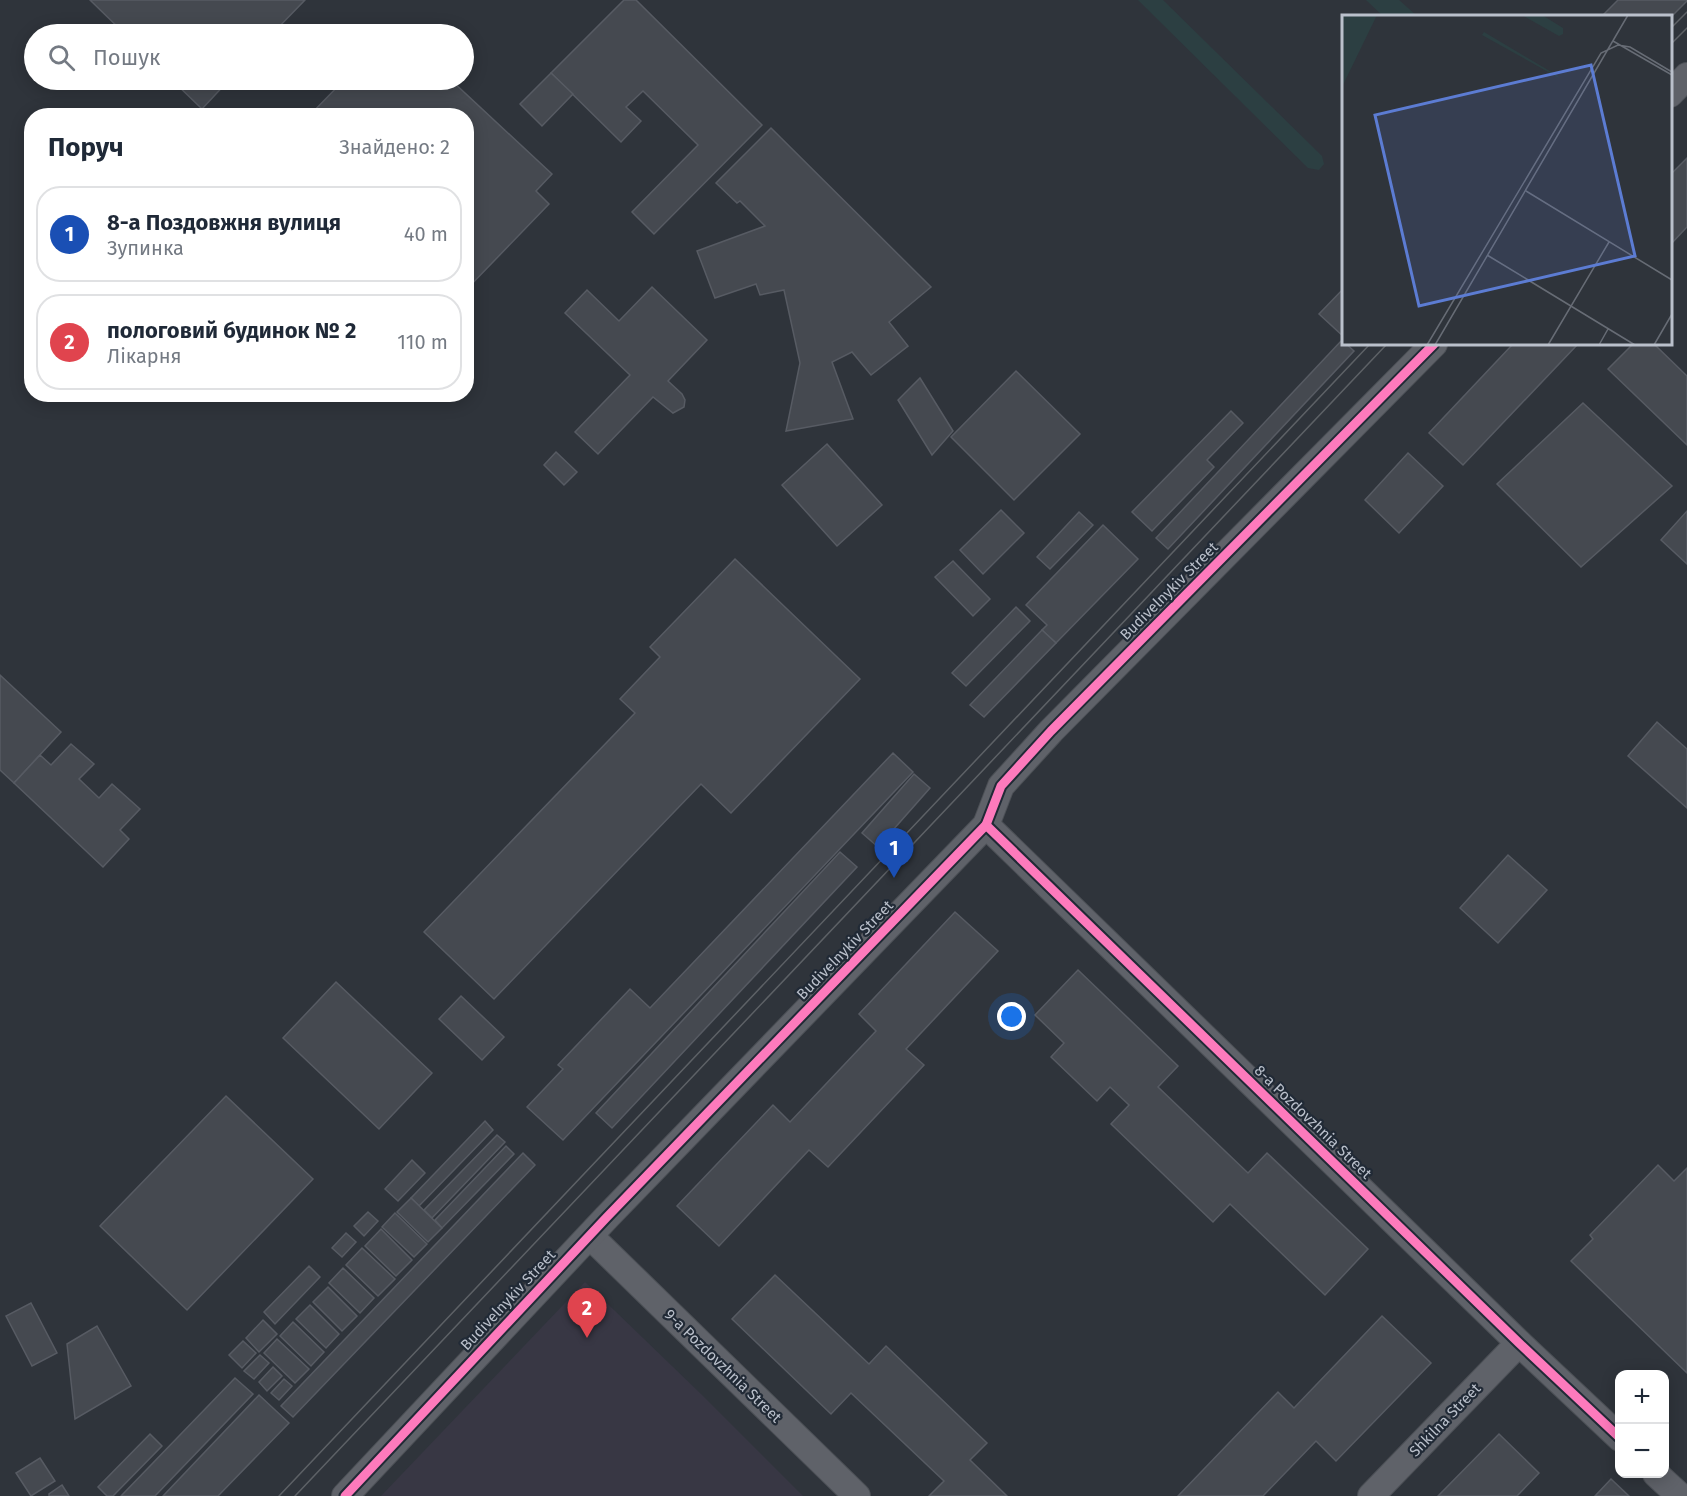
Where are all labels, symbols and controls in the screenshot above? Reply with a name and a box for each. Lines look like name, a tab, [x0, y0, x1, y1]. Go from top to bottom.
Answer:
inset map	[1342, 15, 1672, 345]
search box	[24, 24, 474, 90]
icon: search	[45, 41, 78, 74]
text: Пошук	[93, 44, 160, 71]
text: Поруч	[48, 132, 124, 163]
text: Знайдено: 2	[339, 135, 450, 159]
text: 8-а Поздовжня вулиця	[107, 209, 341, 236]
text: 1	[65, 222, 74, 246]
text: 40 m	[404, 222, 448, 246]
text: Зупинка	[107, 236, 184, 260]
text: пологовий будинок № 2	[107, 317, 356, 344]
text: 2	[64, 330, 75, 354]
text: 110 m	[397, 330, 448, 354]
text: Лікарня	[107, 344, 182, 368]
street label: Budivelnykiv Street	[1116, 538, 1222, 644]
pin: 1	[874, 828, 914, 878]
street label: Budivelnykiv Street	[793, 896, 897, 1003]
your location	[997, 1002, 1026, 1031]
street label: 8-a Pozdovzhnia Street	[1251, 1061, 1376, 1183]
street label: Budivelnykiv Street	[457, 1246, 560, 1354]
pin: 2	[568, 1288, 606, 1338]
street label: 9-a Pozdovzhnia Street	[661, 1306, 786, 1427]
map controls	[1615, 1370, 1669, 1478]
button: +	[1615, 1370, 1669, 1424]
street label: Shkilna Street	[1406, 1379, 1485, 1460]
button: −	[1615, 1424, 1669, 1478]

